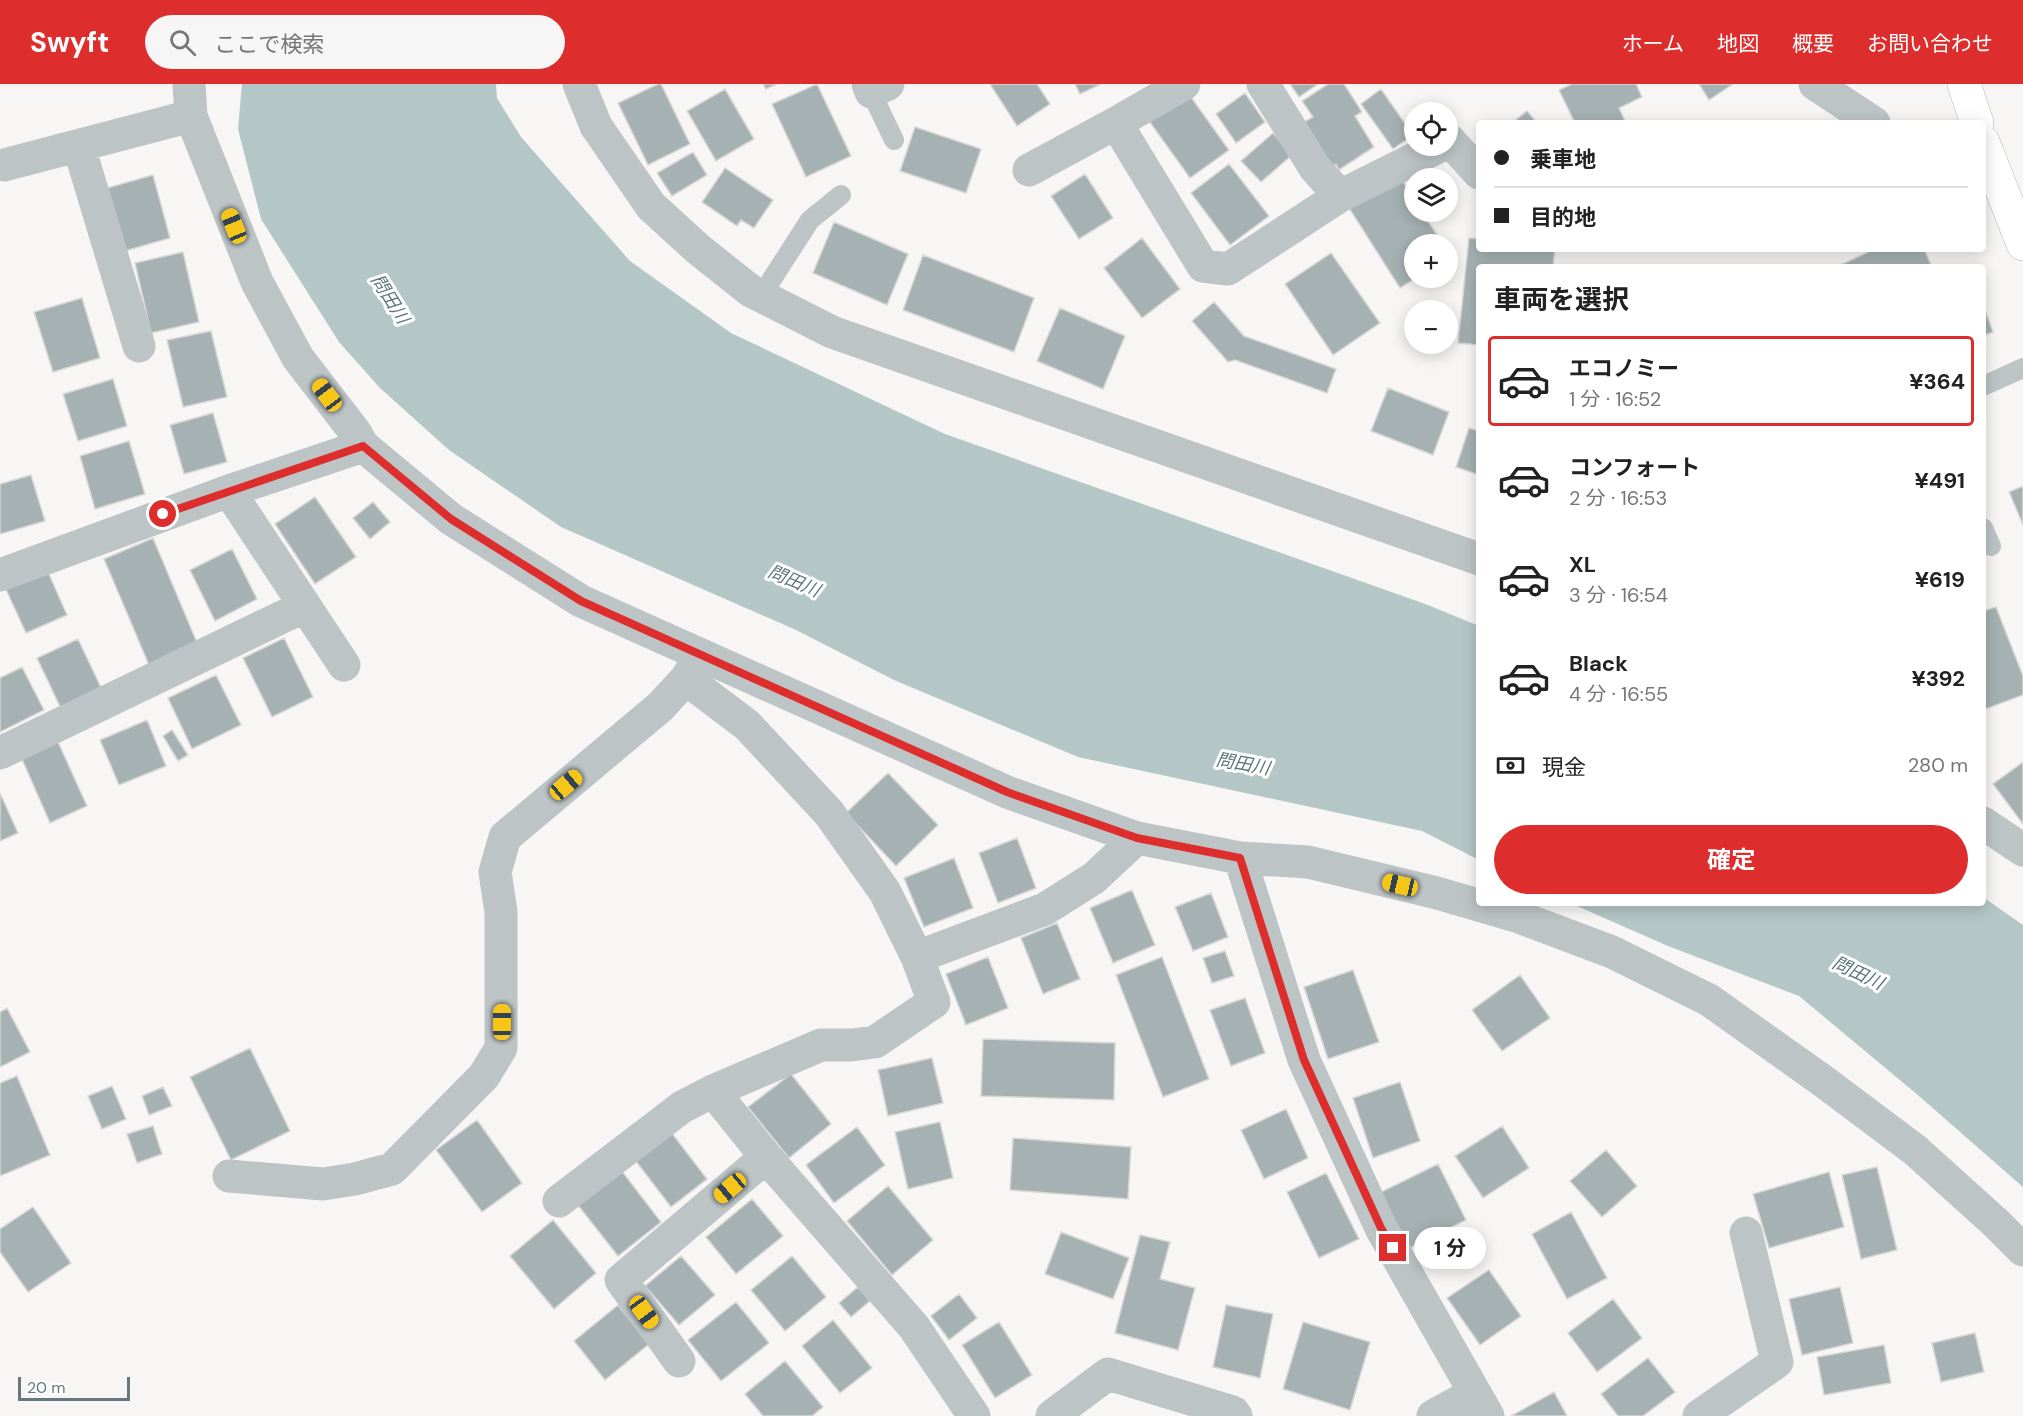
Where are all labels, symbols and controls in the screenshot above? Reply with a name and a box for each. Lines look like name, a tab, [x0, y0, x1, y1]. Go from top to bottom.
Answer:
search box	[145, 15, 565, 69]
text: Swyft	[30, 24, 109, 61]
icon: search	[166, 26, 199, 59]
text: ここで検索	[214, 30, 324, 59]
text: ホーム	[1622, 30, 1684, 58]
text: 地図	[1717, 30, 1759, 58]
text: 概要	[1792, 30, 1834, 58]
text: お問い合わせ	[1867, 30, 1993, 58]
map controls	[1404, 102, 1458, 354]
button: locate	[1404, 102, 1458, 156]
text: 乗車地	[1530, 145, 1596, 174]
button: layers	[1404, 168, 1458, 222]
text: 目的地	[1530, 203, 1596, 232]
car	[219, 206, 249, 246]
button: +	[1404, 234, 1458, 288]
water label: 問田川	[366, 270, 416, 330]
text: 車両を選択	[1494, 282, 1629, 317]
button: −	[1404, 300, 1458, 354]
icon: car	[1497, 354, 1551, 408]
text: エコノミー	[1569, 354, 1679, 383]
text: ¥364	[1909, 367, 1965, 396]
car	[309, 375, 345, 415]
text: 1 分 · 16:52	[1569, 386, 1661, 412]
icon: car	[1497, 453, 1551, 507]
text: コンフォート	[1569, 453, 1700, 482]
text: ¥491	[1915, 466, 1965, 495]
text: 2 分 · 16:53	[1569, 485, 1667, 511]
route start	[149, 500, 176, 527]
text: XL	[1569, 550, 1596, 579]
icon: car	[1497, 552, 1551, 606]
water label: 問田川	[764, 559, 825, 603]
text: ¥619	[1915, 565, 1965, 594]
text: 3 分 · 16:54	[1569, 582, 1668, 608]
text: Black	[1569, 649, 1628, 678]
icon: car	[1497, 651, 1551, 705]
text: ¥392	[1911, 664, 1965, 693]
text: 4 分 · 16:55	[1569, 681, 1668, 707]
water label: 問田川	[1214, 747, 1274, 781]
icon: cash	[1494, 749, 1527, 782]
text: 280 m	[1908, 752, 1968, 778]
text: 現金	[1542, 753, 1586, 782]
car	[546, 767, 586, 803]
button: 確定	[1494, 825, 1968, 894]
car	[1380, 872, 1420, 898]
water label: 問田川	[1828, 951, 1889, 996]
car	[493, 1004, 511, 1040]
car	[710, 1170, 750, 1206]
callout: 1 分	[1414, 1227, 1486, 1269]
route end	[1379, 1234, 1406, 1261]
text: 1 分	[1434, 1235, 1466, 1261]
car	[626, 1292, 662, 1332]
scale bar	[18, 1374, 130, 1402]
text: 20 m	[27, 1377, 66, 1398]

